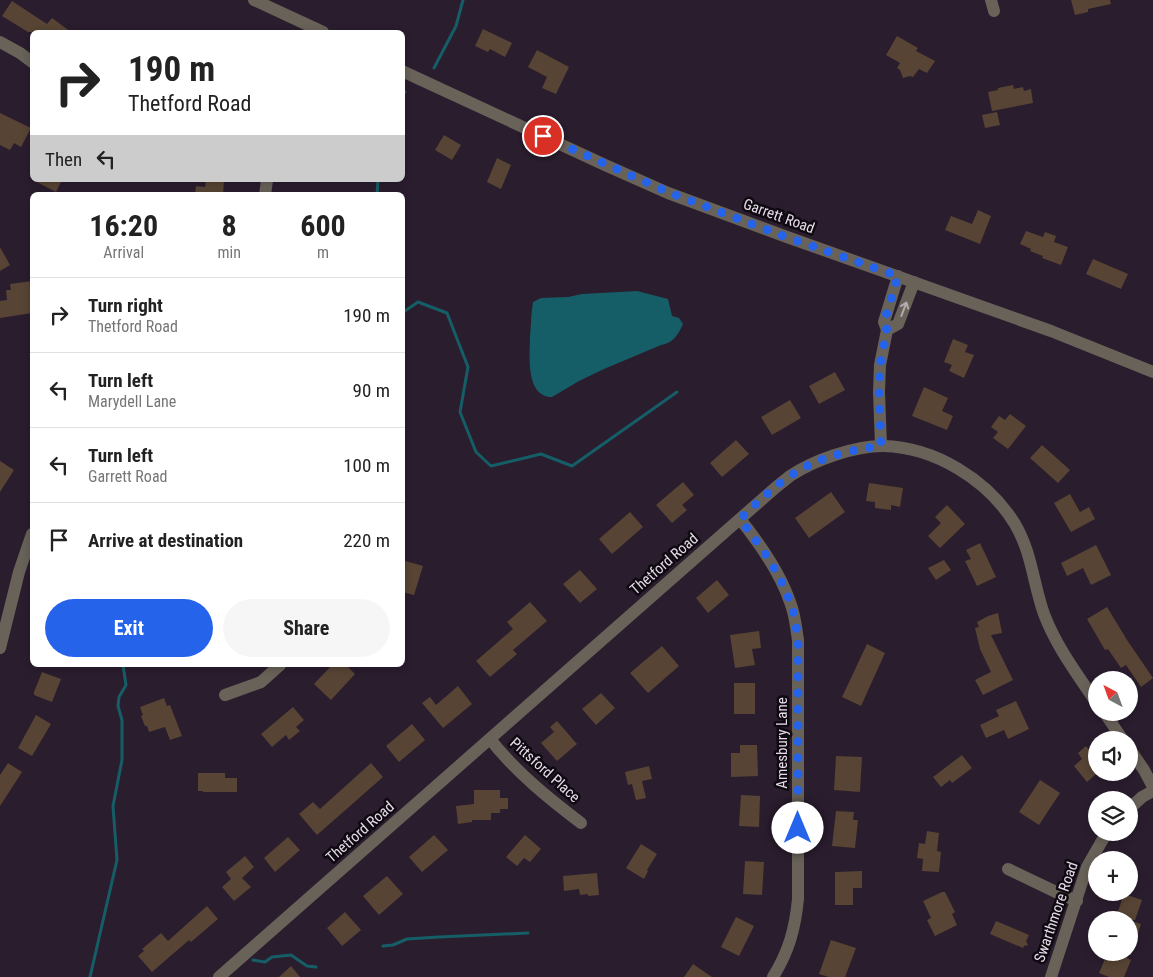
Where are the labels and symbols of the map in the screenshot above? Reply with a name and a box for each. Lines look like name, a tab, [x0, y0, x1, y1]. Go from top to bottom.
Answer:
pin	[522, 115, 564, 157]
street label: Garrett Road	[741, 195, 817, 237]
one-way arrow	[900, 302, 909, 317]
street label: Thetford Road	[626, 530, 702, 598]
north arrow	[1088, 671, 1138, 721]
street label: Amesbury Lane	[773, 697, 791, 789]
street label: Pittsford Place	[506, 734, 584, 806]
street label: Thetford Road	[322, 798, 398, 866]
position arrow	[771, 801, 823, 853]
street label: Swarthmore Road	[1030, 859, 1082, 965]

